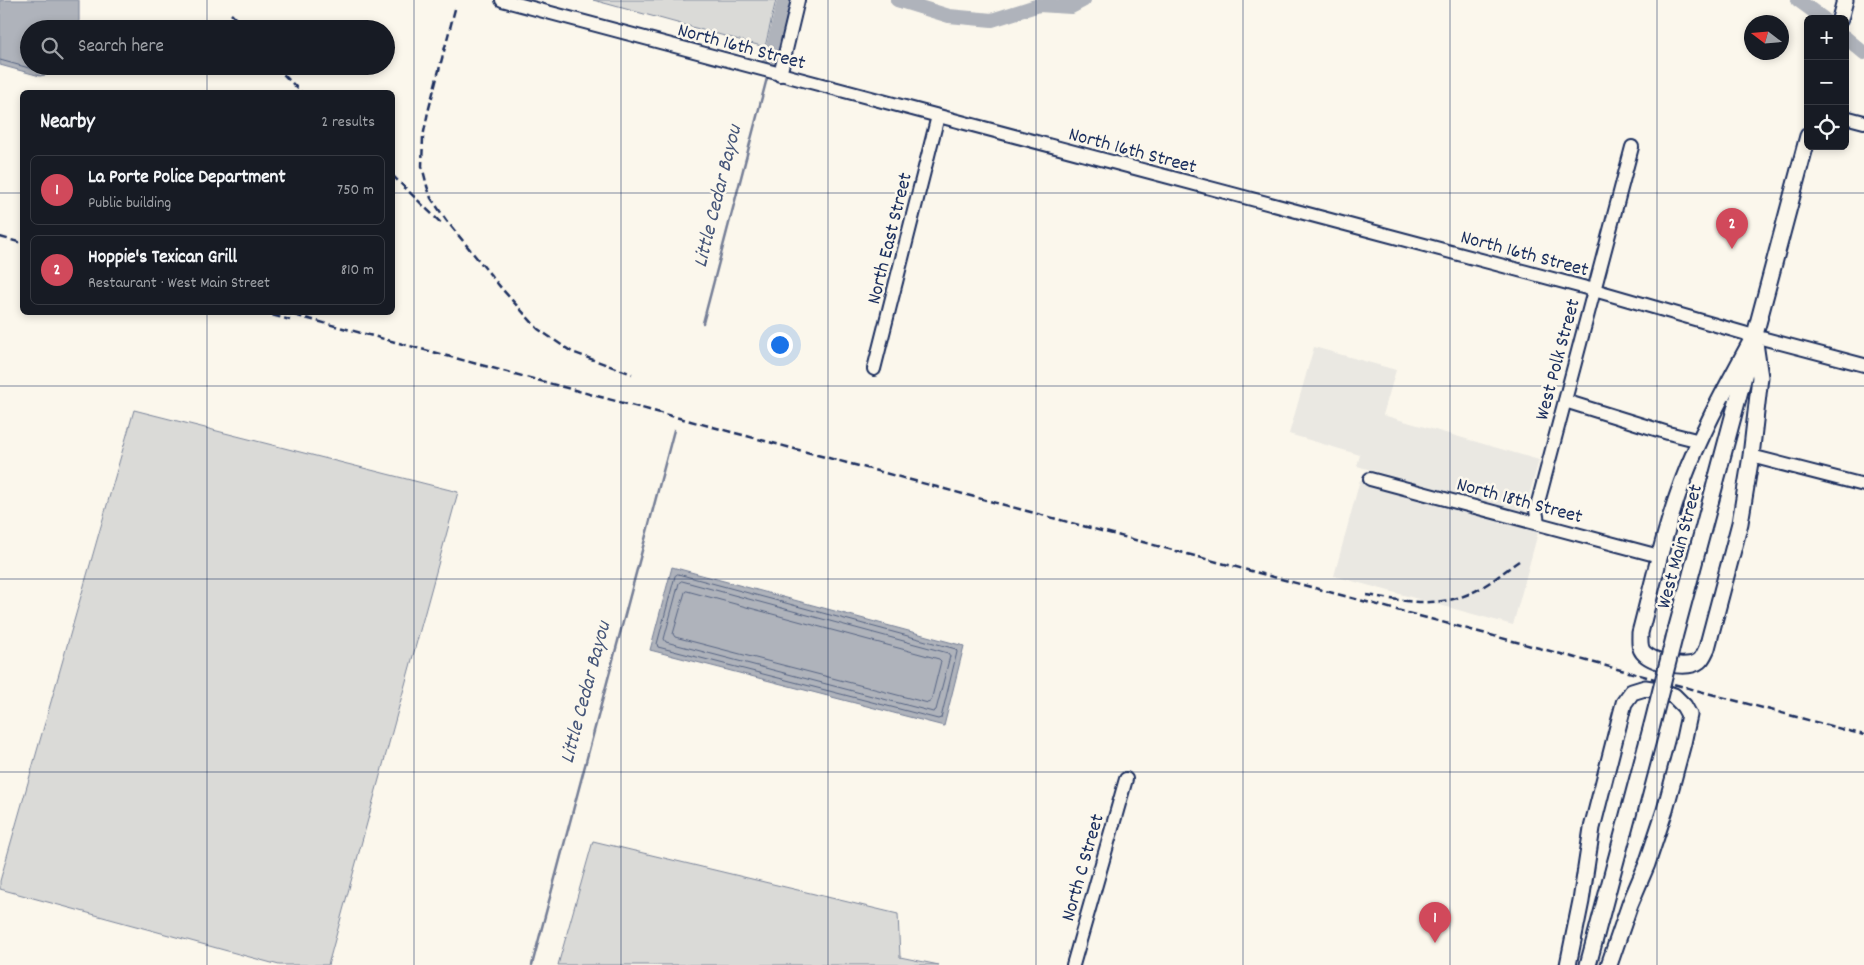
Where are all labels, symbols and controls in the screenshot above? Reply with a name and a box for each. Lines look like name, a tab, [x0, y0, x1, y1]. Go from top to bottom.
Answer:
north arrow	[1744, 15, 1789, 60]
map controls	[1804, 15, 1849, 150]
button: +	[1804, 15, 1849, 60]
street label: North 16th Street	[674, 17, 808, 78]
search box	[20, 20, 395, 75]
icon: search	[38, 34, 66, 62]
text: Search here	[78, 34, 164, 61]
button: −	[1804, 60, 1849, 105]
button: locate	[1804, 105, 1849, 150]
text: Nearby	[40, 108, 95, 138]
text: 2 results	[321, 111, 375, 134]
water label: Little Cedar Bayou	[687, 121, 752, 271]
street label: North 16th Street	[1065, 121, 1199, 182]
text: La Porte Police Department	[88, 165, 285, 192]
street label: North East Street	[861, 170, 921, 307]
text: 1	[55, 179, 59, 202]
text: 750 m	[337, 179, 374, 202]
text: Public building	[88, 192, 171, 215]
pin: 2	[1716, 208, 1748, 249]
street label: North 16th Street	[1457, 224, 1591, 285]
text: Hoppie's Texican Grill	[88, 245, 237, 272]
text: 2	[54, 259, 61, 282]
text: 810 m	[341, 259, 374, 282]
text: Restaurant · West Main Street	[88, 272, 270, 295]
street label: West Polk Street	[1529, 296, 1589, 424]
your location	[767, 332, 793, 358]
street label: North 18th Street	[1453, 472, 1585, 532]
street label: West Main Street	[1651, 481, 1711, 612]
water label: Little Cedar Bayou	[554, 617, 621, 767]
street label: North C Street	[1055, 811, 1113, 925]
pin: 1	[1419, 902, 1451, 943]

